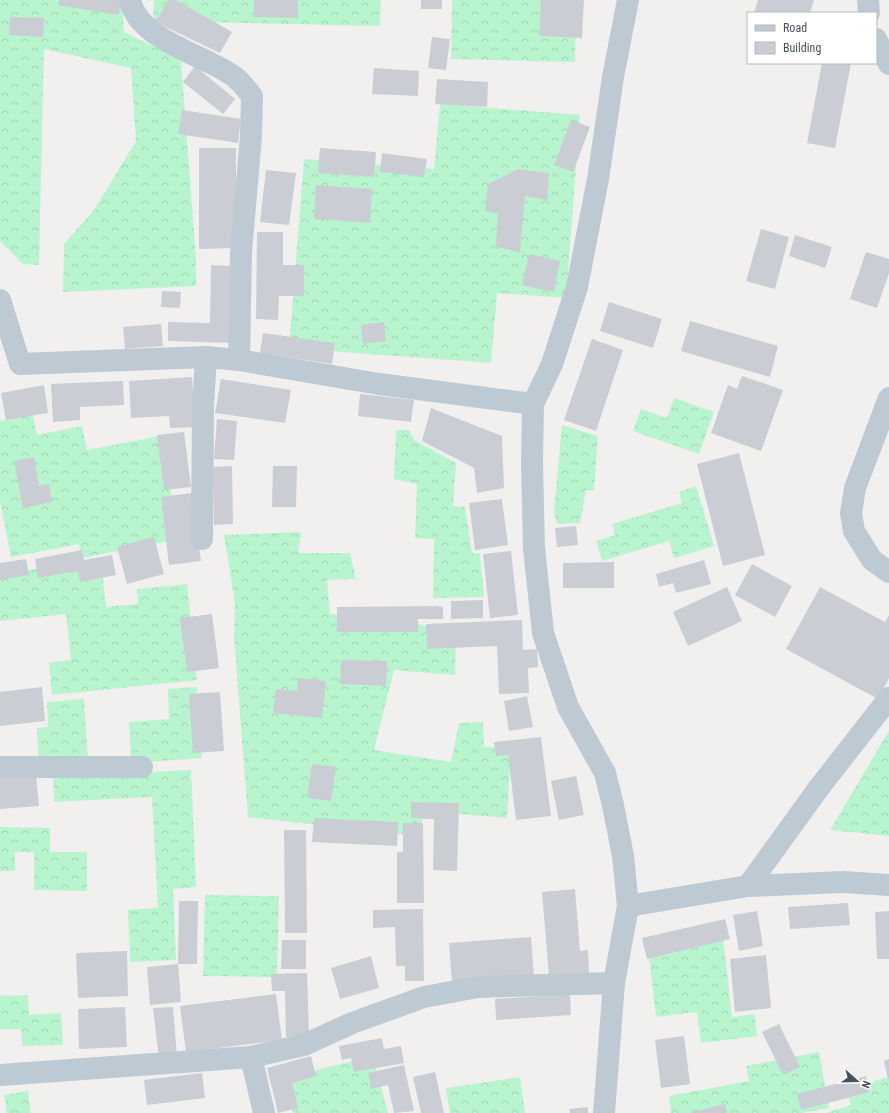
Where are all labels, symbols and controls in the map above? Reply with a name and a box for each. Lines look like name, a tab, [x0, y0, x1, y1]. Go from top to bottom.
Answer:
legend	[747, 12, 877, 64]
text: Road	[783, 21, 807, 35]
text: Building	[783, 41, 821, 55]
north arrow	[837, 1061, 877, 1101]
text: N	[859, 1079, 873, 1090]

